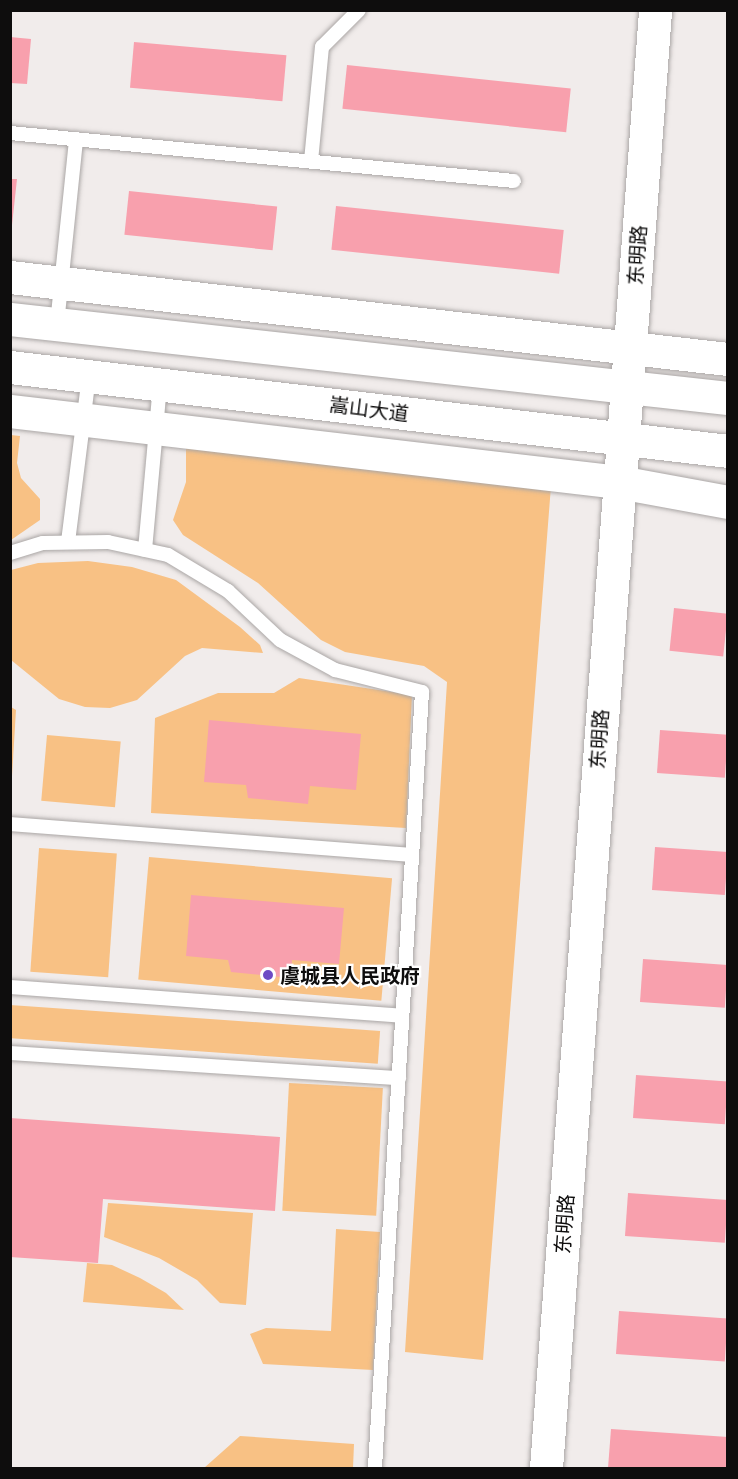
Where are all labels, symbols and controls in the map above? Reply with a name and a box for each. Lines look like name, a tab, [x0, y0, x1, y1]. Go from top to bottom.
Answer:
street label: 东明路	[623, 224, 651, 286]
street label: 嵩山大道	[328, 392, 410, 426]
street label: 东明路	[585, 708, 613, 770]
place label: 虞城县人民政府	[280, 963, 420, 987]
marker: 虞城县人民政府	[261, 968, 275, 982]
street label: 东明路	[550, 1193, 578, 1255]

